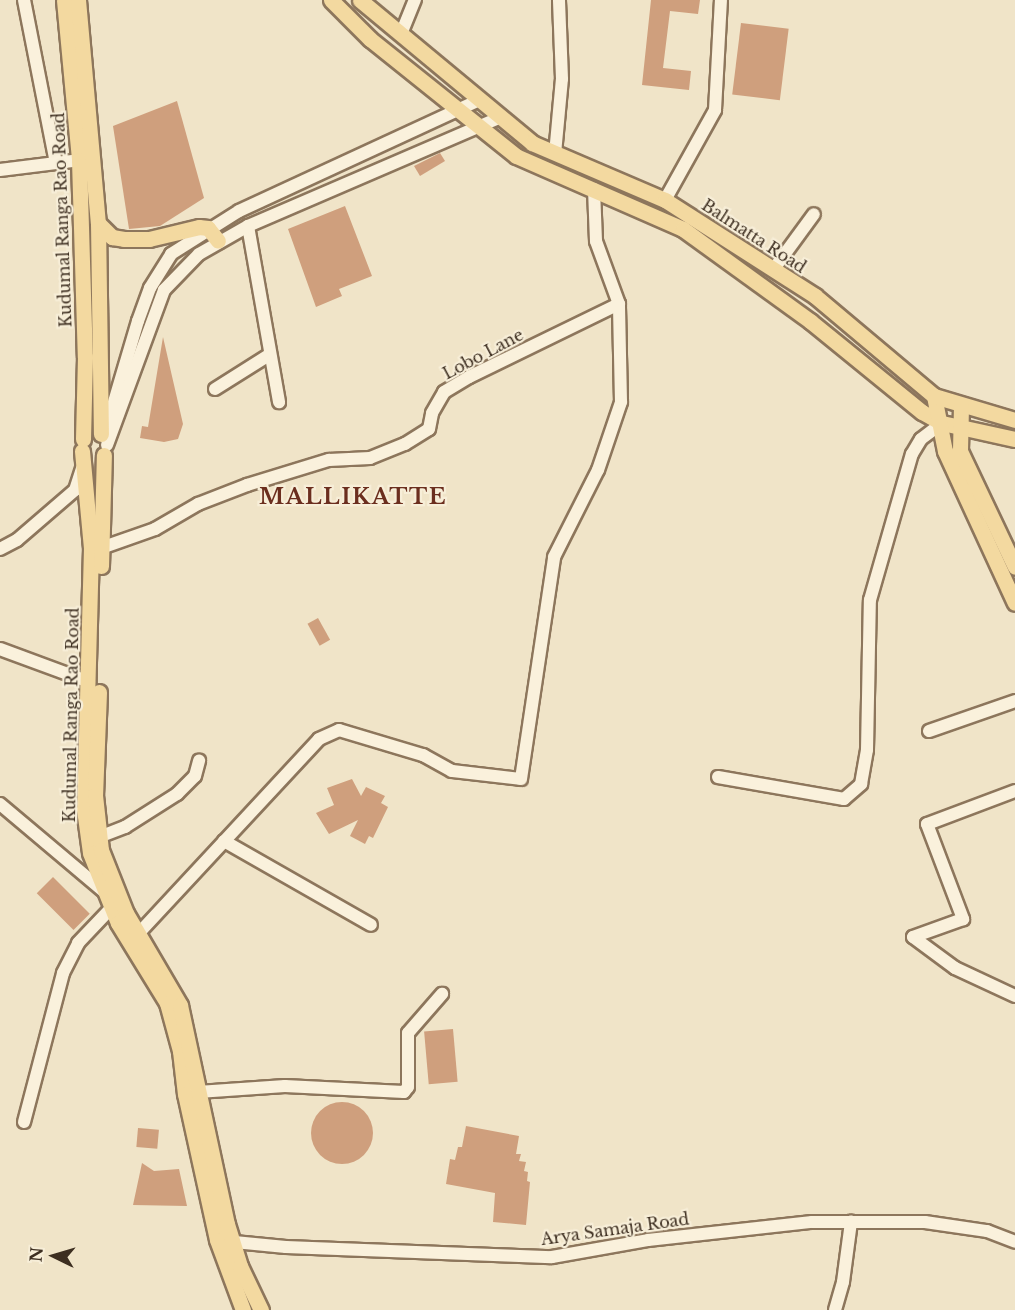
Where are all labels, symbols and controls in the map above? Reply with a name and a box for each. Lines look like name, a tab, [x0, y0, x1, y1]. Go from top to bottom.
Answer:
street label: Kudumal Ranga Rao Road	[49, 112, 75, 328]
street label: Balmatta Road	[698, 195, 810, 277]
street label: Lobo Lane	[440, 325, 526, 383]
district label: MALLIKATTE	[259, 484, 447, 510]
street label: Kudumal Ranga Rao Road	[60, 607, 82, 823]
street label: Arya Samaja Road	[540, 1209, 690, 1249]
north arrow	[24, 1226, 84, 1286]
text: N	[25, 1246, 47, 1263]

